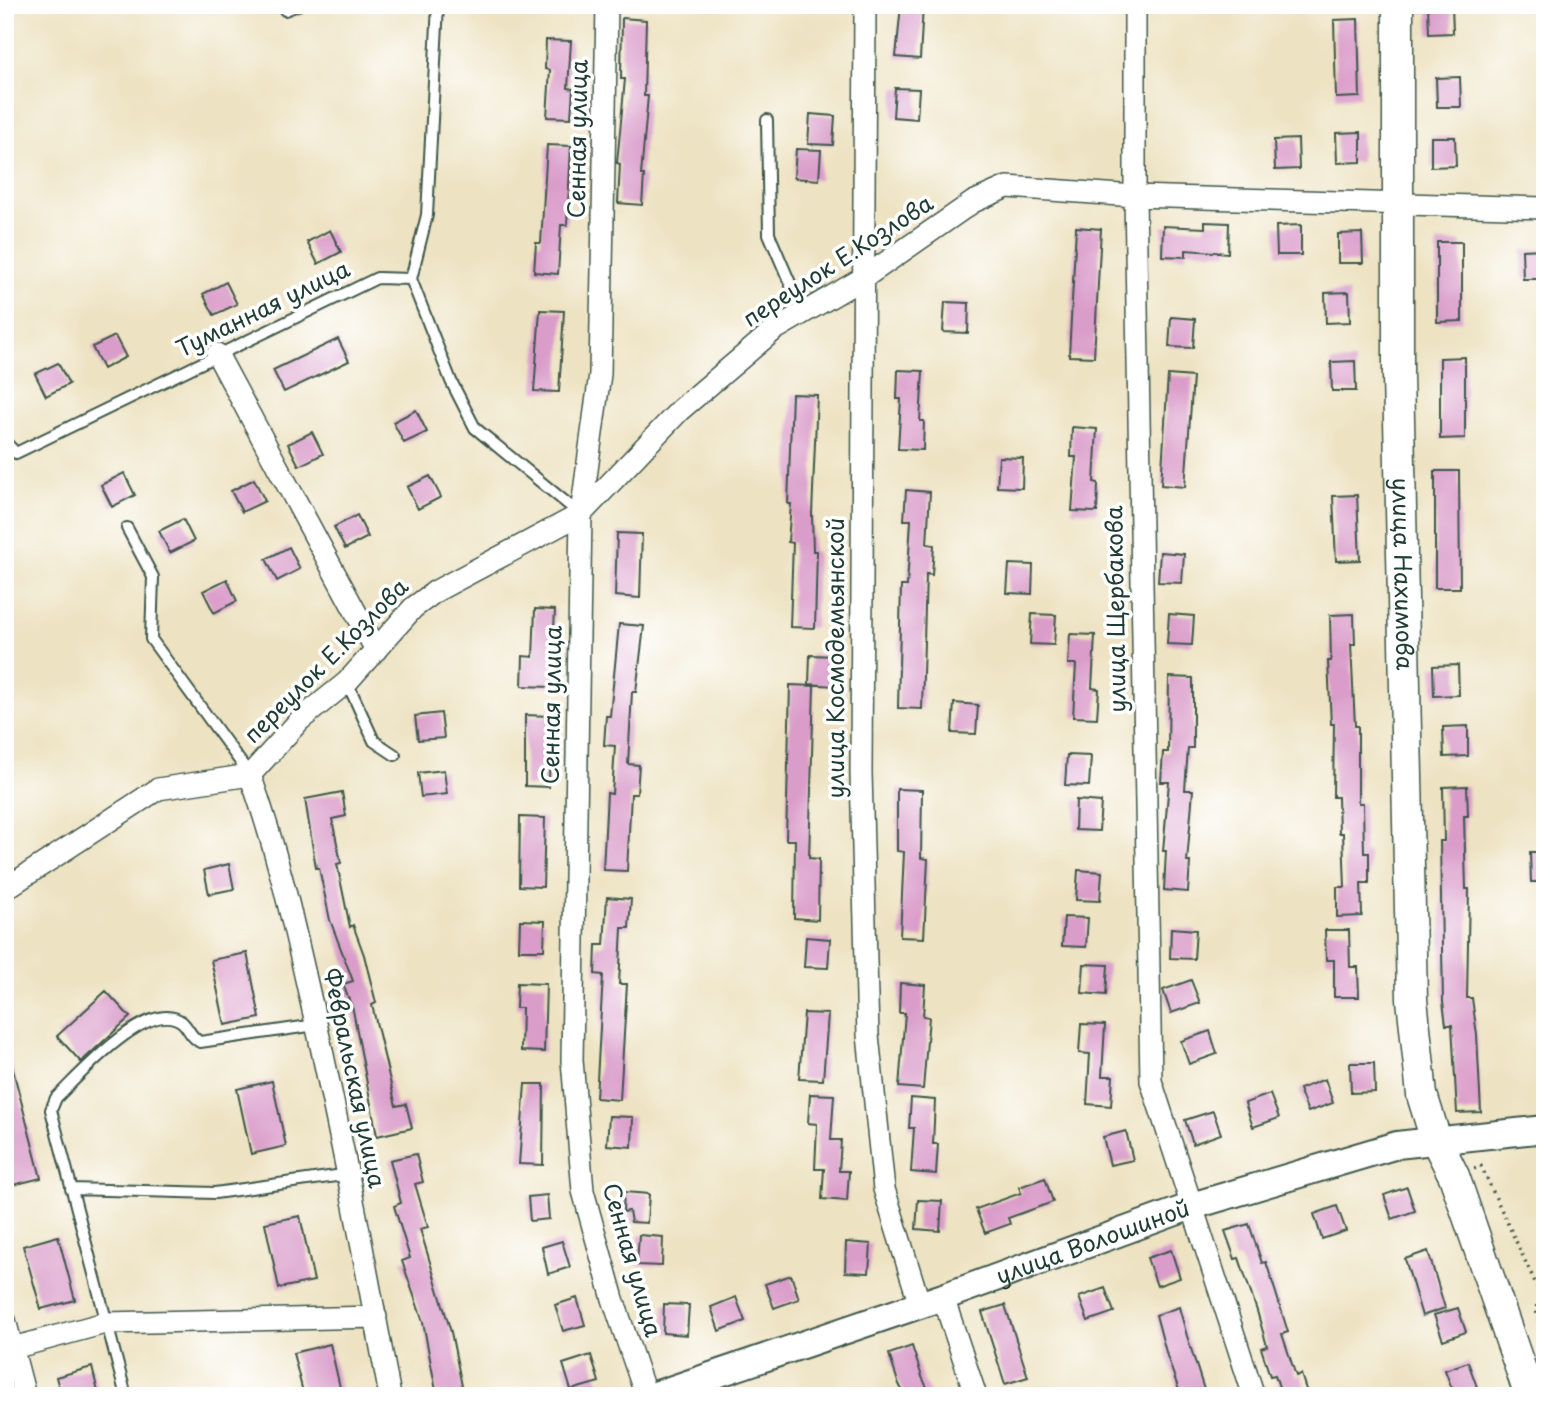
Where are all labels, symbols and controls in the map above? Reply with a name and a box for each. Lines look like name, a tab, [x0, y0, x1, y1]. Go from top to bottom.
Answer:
street label: Сенная улица	[558, 59, 595, 219]
street label: переулок Е.Козлова	[735, 184, 940, 335]
street label: Туманная улица	[169, 250, 356, 365]
street label: улица Нахимова	[1384, 477, 1424, 671]
street label: улица Щербакова	[1095, 504, 1134, 713]
street label: улица Космодемьянской	[817, 518, 852, 798]
street label: переулок Е.Козлова	[234, 569, 416, 751]
street label: Сенная улица	[532, 625, 569, 785]
street label: Февральская улица	[315, 965, 396, 1191]
street label: Сенная улица	[595, 1178, 672, 1341]
street label: улица Волошиной	[991, 1189, 1194, 1292]

